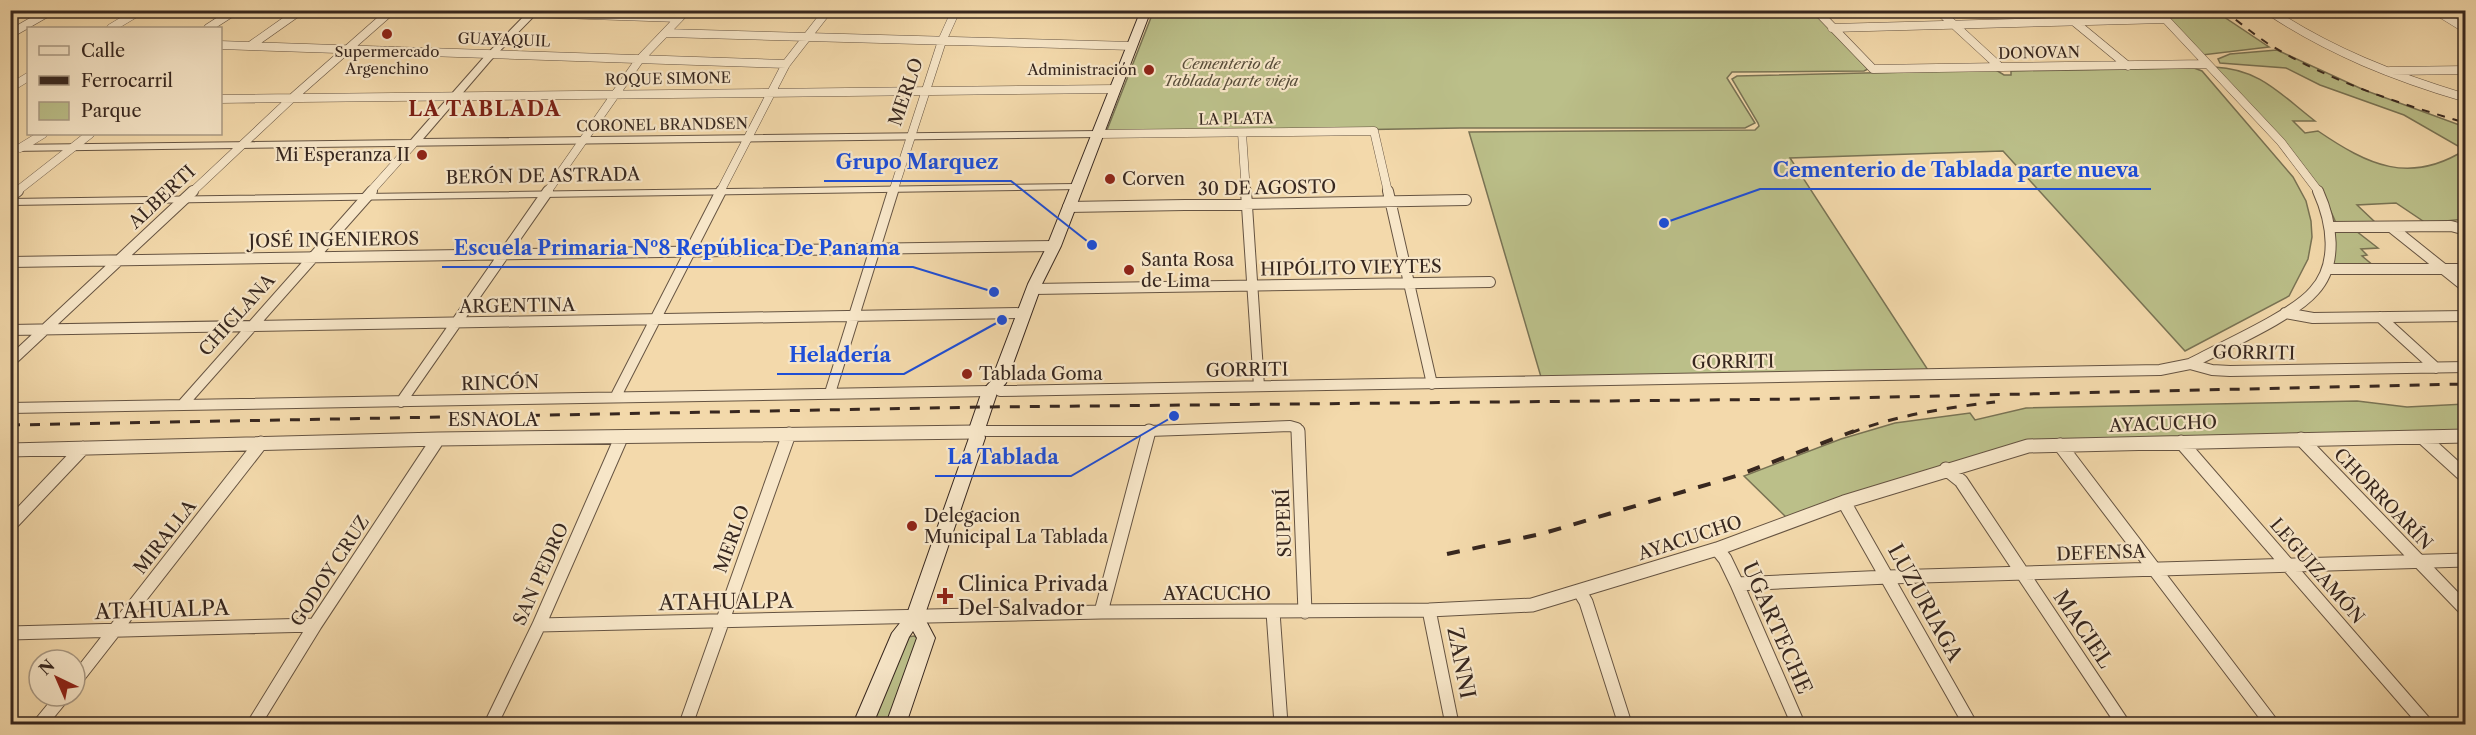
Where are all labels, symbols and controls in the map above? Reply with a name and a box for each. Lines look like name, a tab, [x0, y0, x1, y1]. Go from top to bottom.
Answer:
legend	[27, 27, 222, 135]
marker: Supermercado Argenchino	[380, 27, 394, 41]
street label: GUAYAQUIL	[457, 28, 551, 51]
text: Calle	[81, 40, 125, 62]
place label: Supermercado Argenchino	[335, 42, 439, 78]
street label: DONOVAN	[1998, 42, 2080, 63]
park label: Cementerio de Tablada parte vieja	[1164, 54, 1299, 90]
street label: MERLO	[884, 55, 928, 129]
place label: Administración	[1027, 60, 1138, 79]
marker: Administración	[1142, 63, 1156, 77]
street label: ROQUE SIMONE	[605, 68, 731, 89]
text: Ferrocarril	[81, 70, 173, 92]
district label: LA TABLADA	[408, 97, 562, 121]
text: Parque	[81, 100, 142, 122]
street label: LA PLATA	[1198, 108, 1275, 129]
street label: CORONEL BRANDSEN	[576, 114, 748, 135]
callout: Grupo Marquez	[824, 143, 1011, 181]
place label: Mi Esperanza II	[275, 144, 410, 166]
marker: Mi Esperanza II	[415, 148, 429, 162]
text: Grupo Marquez	[836, 150, 998, 174]
callout: Cementerio de Tablada parte nueva	[1760, 151, 2151, 189]
text: Cementerio de Tablada parte nueva	[1773, 158, 2140, 182]
street label: ALBERTI	[123, 161, 200, 234]
street label: BERÓN DE ASTRADA	[445, 162, 641, 189]
place label: Corven	[1122, 168, 1185, 190]
marker: Corven	[1103, 172, 1117, 186]
street label: 30 DE AGOSTO	[1198, 176, 1336, 200]
street label: JOSÉ INGENIEROS	[246, 227, 419, 253]
callout: Escuela Primaria Nº8 República De Panama	[442, 229, 913, 267]
text: Escuela Primaria Nº8 República De Panama	[454, 236, 901, 260]
place label: Santa Rosa de Lima	[1141, 249, 1235, 292]
street label: HIPÓLITO VIEYTES	[1260, 254, 1442, 281]
marker: Santa Rosa de Lima	[1122, 263, 1136, 277]
street label: CHICLANA	[194, 269, 280, 361]
street label: ARGENTINA	[458, 294, 576, 318]
callout: Heladería	[777, 336, 904, 374]
street label: GORRITI	[2212, 341, 2296, 365]
text: Heladería	[789, 343, 891, 367]
street label: GORRITI	[1691, 350, 1775, 374]
street label: GORRITI	[1205, 358, 1289, 382]
place label: Tablada Goma	[979, 363, 1103, 385]
marker: Tablada Goma	[960, 367, 974, 381]
street label: RINCÓN	[461, 370, 540, 395]
street label: ESNAOLA	[448, 409, 539, 431]
street label: AYACUCHO	[2108, 411, 2217, 437]
callout: La Tablada	[935, 438, 1071, 476]
street label: CHORROARÍN	[2329, 443, 2438, 554]
text: La Tablada	[947, 445, 1059, 469]
street label: SUPERÍ	[1271, 488, 1296, 558]
street label: MIRALLA	[129, 495, 201, 579]
street label: MERLO	[710, 502, 754, 576]
place label: Delegacion Municipal La Tablada	[924, 505, 1109, 548]
street label: GODOY CRUZ	[286, 511, 374, 631]
street label: AYACUCHO	[1634, 511, 1745, 565]
street label: LEGUIZAMÓN	[2265, 513, 2370, 628]
street label: SAN PEDRO	[509, 519, 573, 629]
marker: Delegacion Municipal La Tablada	[905, 519, 919, 533]
street label: LUZURIAGA	[1883, 540, 1968, 666]
street label: DEFENSA	[2056, 540, 2147, 566]
street label: UGARTECHE	[1737, 558, 1818, 698]
place label: Clinica Privada Del Salvador	[958, 571, 1109, 620]
street label: AYACUCHO	[1162, 583, 1271, 605]
street label: MACIEL	[2048, 585, 2119, 673]
marker: Clinica Privada Del Salvador	[936, 587, 954, 605]
street label: ATAHUALPA	[657, 588, 794, 615]
street label: ATAHUALPA	[93, 595, 230, 624]
street label: ZANNI	[1442, 625, 1481, 701]
north arrow	[27, 648, 87, 708]
text: N	[35, 655, 59, 679]

